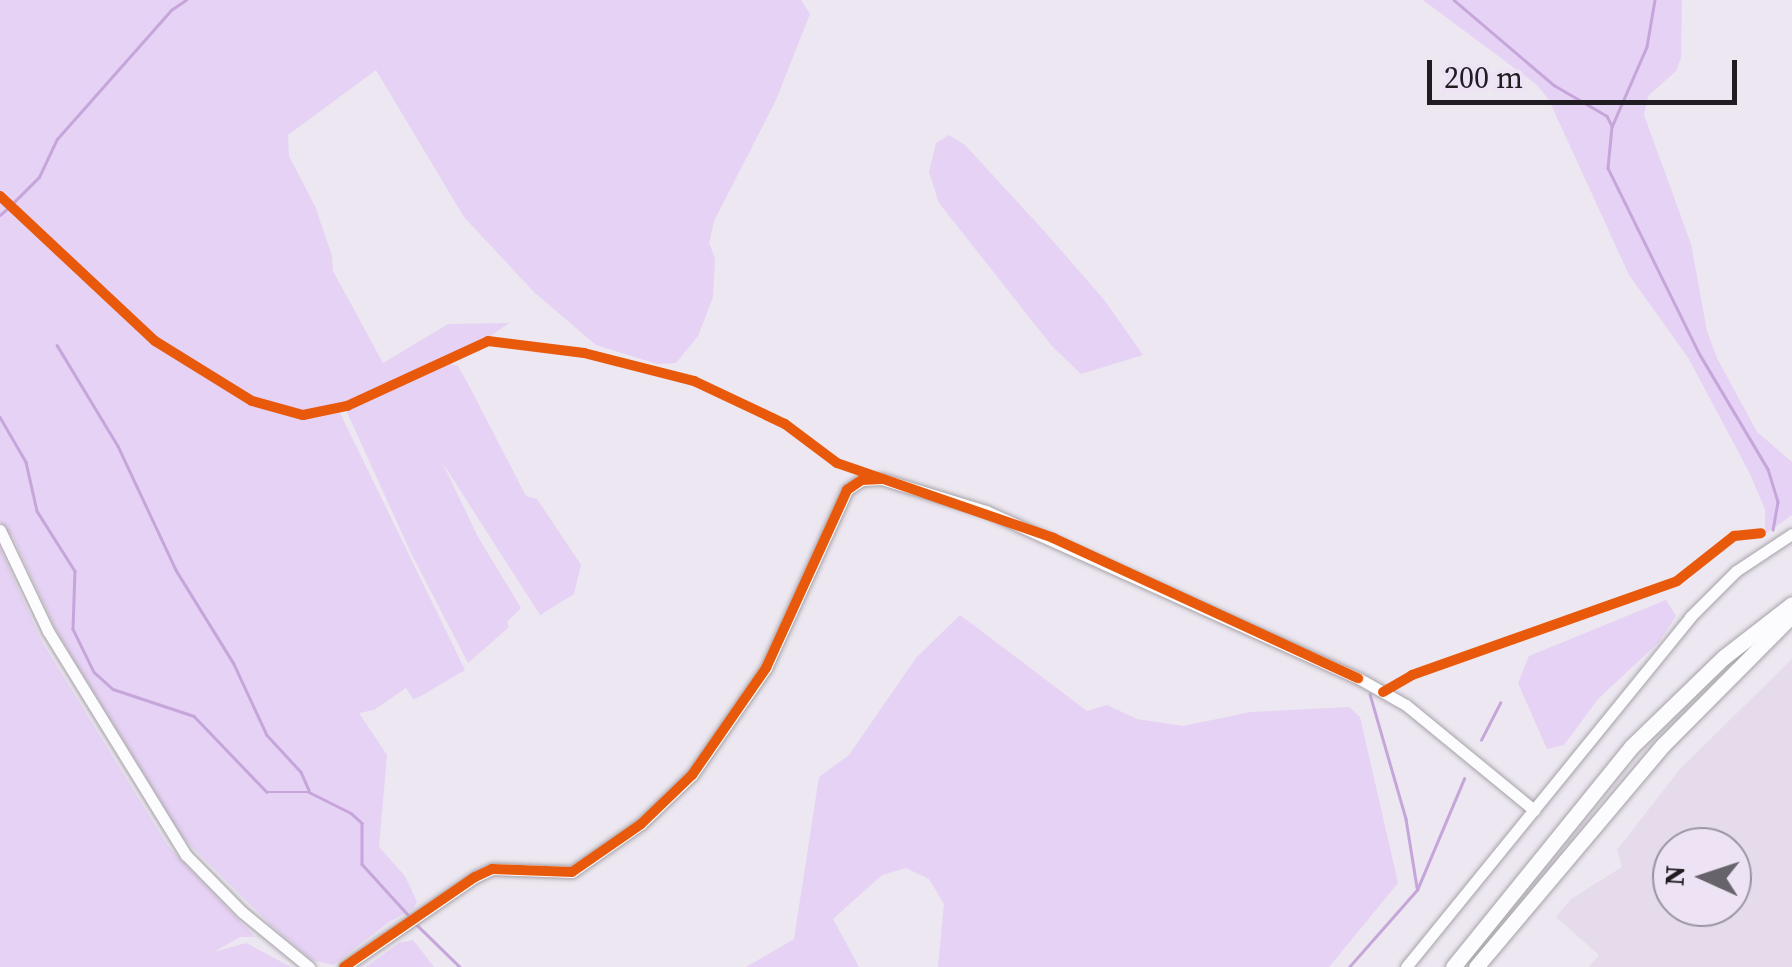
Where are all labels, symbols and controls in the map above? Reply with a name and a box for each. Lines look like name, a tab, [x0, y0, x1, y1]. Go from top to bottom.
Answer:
scale bar	[1432, 40, 1742, 102]
text: 200 m	[1444, 57, 1523, 98]
north arrow	[1652, 827, 1752, 927]
text: N	[1655, 864, 1694, 887]

